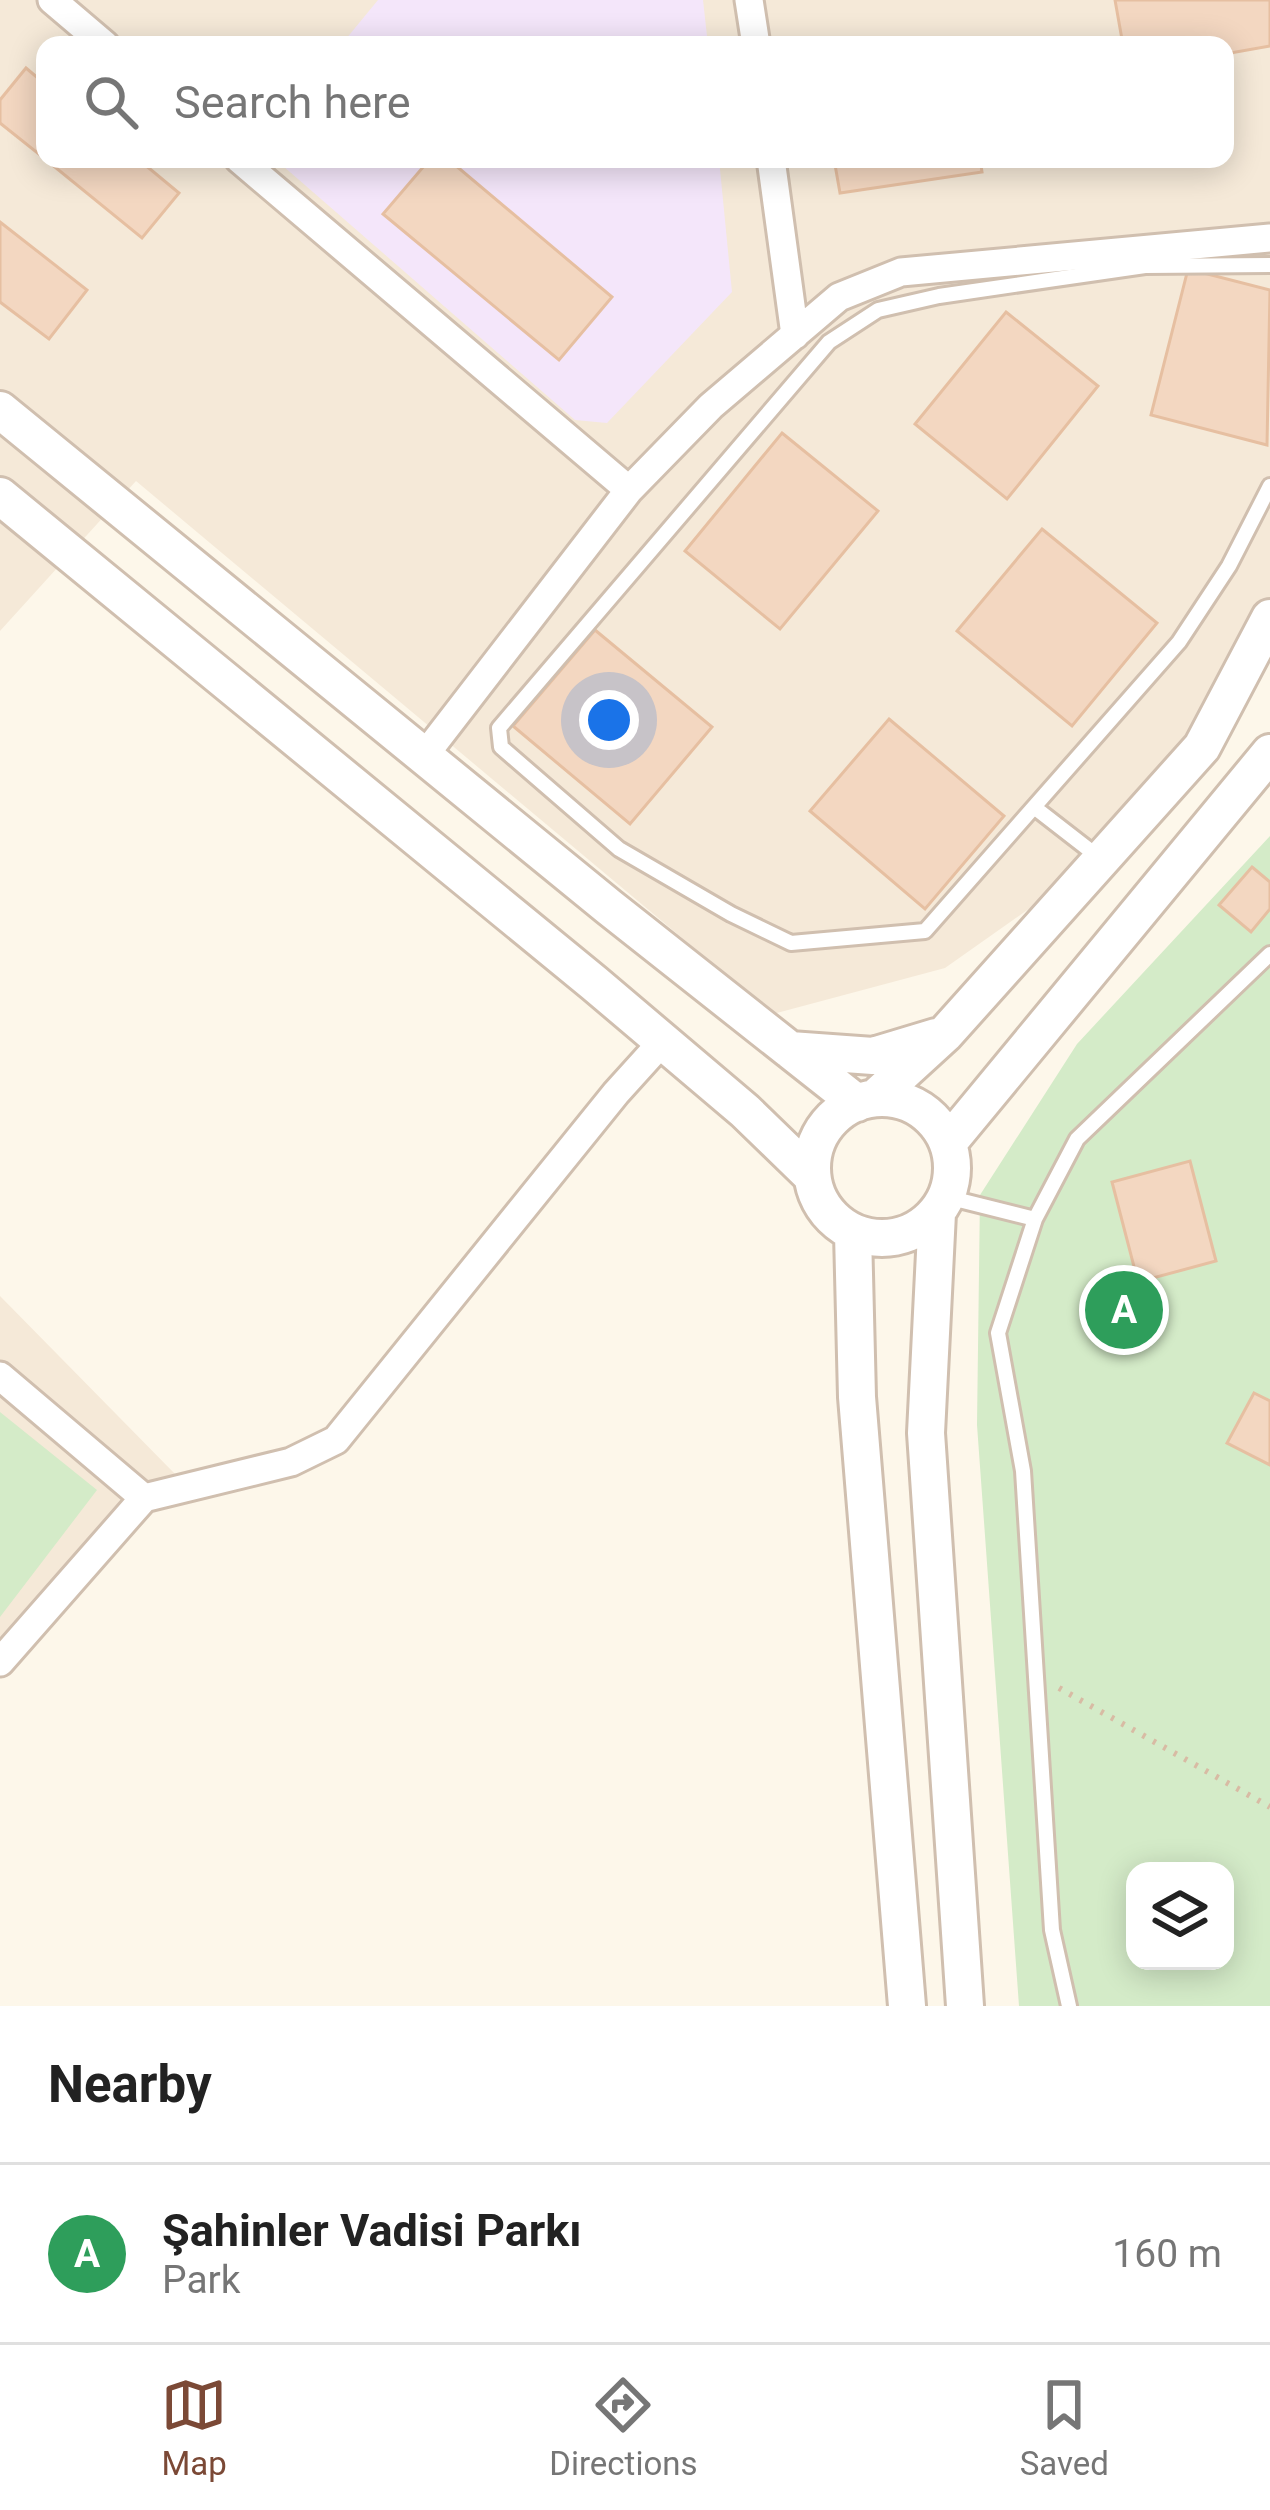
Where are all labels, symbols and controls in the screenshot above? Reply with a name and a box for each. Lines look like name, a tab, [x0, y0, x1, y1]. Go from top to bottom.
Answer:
search box	[36, 36, 1234, 168]
icon: search	[78, 69, 144, 135]
text: Search here	[174, 76, 411, 129]
your location	[579, 690, 639, 750]
pin: A	[1085, 1265, 1163, 1355]
map controls	[1126, 1862, 1234, 1970]
button: layers	[1126, 1862, 1234, 1970]
text: Nearby	[48, 2055, 212, 2114]
text: Şahinler Vadisi Parkı	[162, 2204, 582, 2257]
text: A	[74, 2231, 100, 2277]
text: 160 m	[1112, 2231, 1222, 2277]
text: Park	[162, 2257, 241, 2303]
tab: Map	[161, 2372, 227, 2483]
tab: Directions	[549, 2372, 698, 2483]
tab: Saved	[1020, 2372, 1109, 2483]

